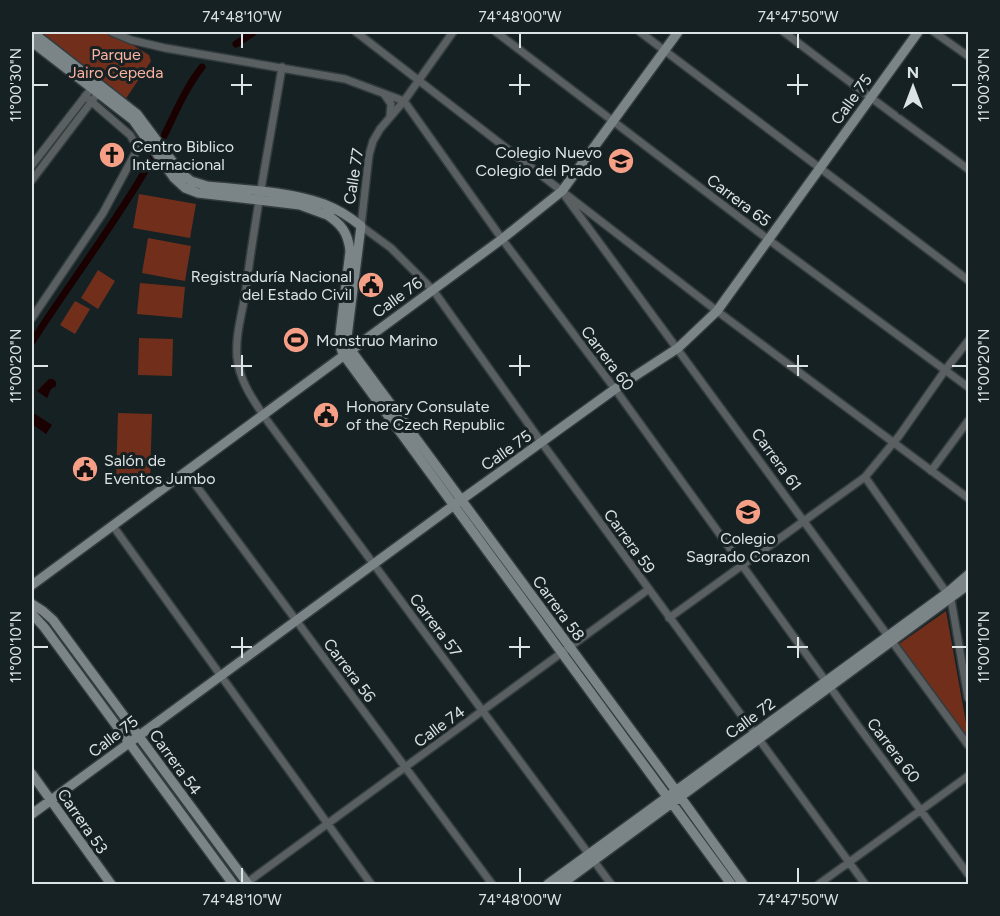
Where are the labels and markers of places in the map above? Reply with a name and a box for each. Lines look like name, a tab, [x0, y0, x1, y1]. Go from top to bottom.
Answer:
place label: Centro Biblico Internacional	[132, 137, 234, 174]
church icon: Centro Biblico Internacional	[97, 140, 127, 170]
place label: Colegio Nuevo Colegio del Prado	[476, 143, 602, 180]
school or university icon: Colegio Nuevo Colegio del Prado	[606, 146, 636, 176]
place label: Registraduría Nacional del Estado Civil	[191, 267, 352, 304]
public building icon: Registraduría Nacional del Estado Civil	[356, 270, 386, 300]
sports icon: Monstruo Marino	[281, 325, 311, 355]
place label: Monstruo Marino	[316, 331, 438, 350]
place label: Honorary Consulate of the Czech Republic	[346, 397, 505, 434]
public building icon: Honorary Consulate of the Czech Republic	[311, 400, 341, 430]
place label: Salón de Eventos Jumbo	[104, 451, 215, 488]
public building icon: Salón de Eventos Jumbo	[70, 454, 100, 484]
school or university icon: Colegio Sagrado Corazon	[733, 497, 763, 527]
place label: Colegio Sagrado Corazon	[686, 529, 810, 566]

